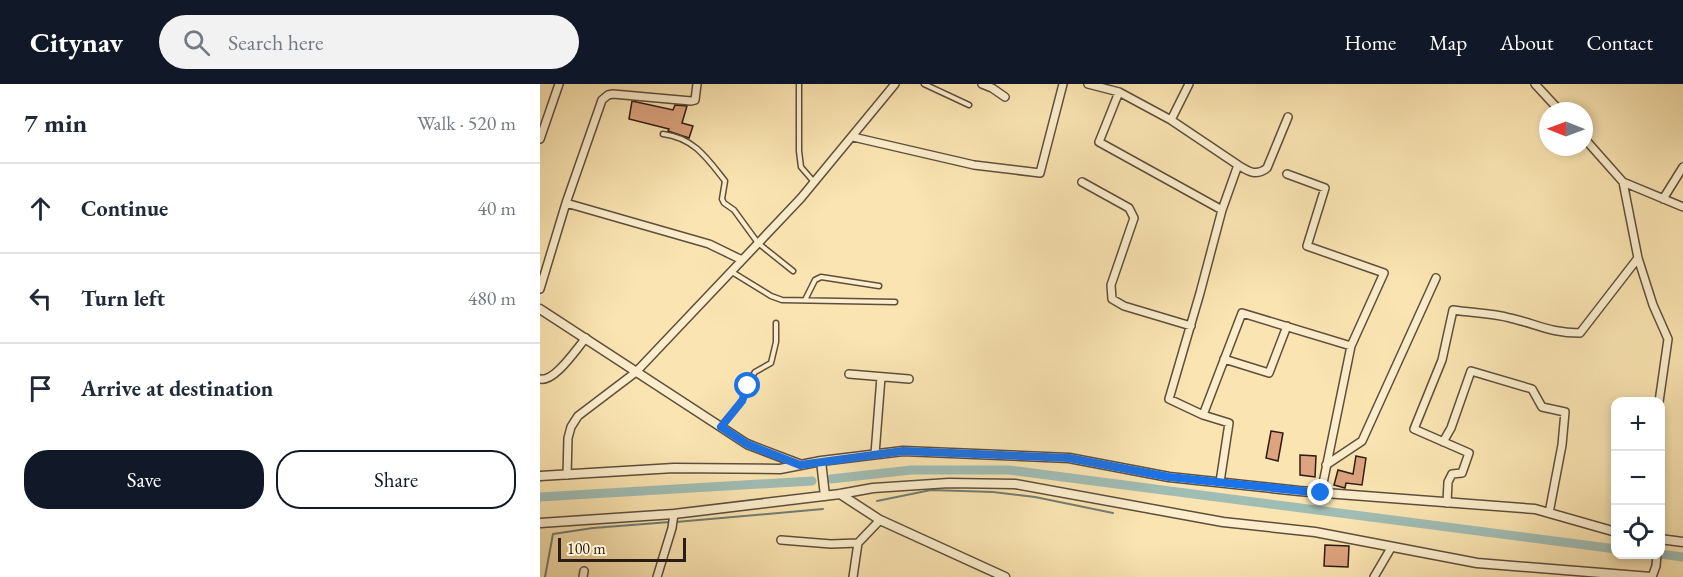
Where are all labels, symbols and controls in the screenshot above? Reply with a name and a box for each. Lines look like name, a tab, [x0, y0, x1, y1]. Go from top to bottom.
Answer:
search box	[159, 15, 579, 69]
text: Citynav	[30, 24, 123, 60]
icon: search	[180, 26, 213, 59]
text: Search here	[228, 28, 324, 57]
text: Home	[1344, 29, 1396, 56]
text: Map	[1429, 29, 1467, 56]
text: About	[1500, 29, 1553, 56]
text: Contact	[1586, 29, 1653, 56]
north arrow	[1539, 102, 1593, 156]
text: 7 min	[24, 106, 87, 140]
text: Walk · 520 m	[417, 110, 516, 136]
icon: ahead	[24, 192, 57, 225]
text: Continue	[81, 194, 168, 223]
text: 40 m	[477, 195, 516, 221]
icon: left	[24, 282, 57, 315]
text: Turn left	[81, 284, 165, 313]
text: 480 m	[468, 285, 516, 311]
icon: arrive	[24, 372, 57, 405]
route start	[734, 372, 760, 398]
text: Arrive at destination	[81, 374, 273, 403]
map controls	[1611, 397, 1665, 559]
button: +	[1611, 397, 1665, 451]
button: Save	[24, 450, 264, 509]
button: Share	[276, 450, 516, 509]
button: −	[1611, 451, 1665, 505]
route end	[1307, 479, 1333, 505]
button: locate	[1611, 505, 1665, 559]
scale bar	[558, 535, 686, 562]
text: 100 m	[567, 538, 606, 559]

